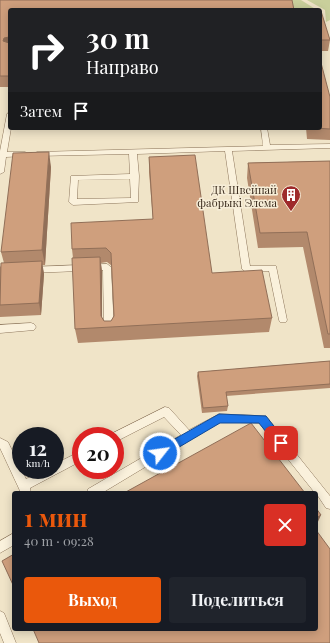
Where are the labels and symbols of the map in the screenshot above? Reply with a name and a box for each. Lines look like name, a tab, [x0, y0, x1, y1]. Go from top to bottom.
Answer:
place label: ДК Швейнай фабрыкі Элема	[197, 182, 278, 210]
building icon: ДК Швейнай фабрыкі Элема	[280, 184, 302, 212]
pin	[264, 426, 298, 460]
speed limit sign: 20	[72, 427, 124, 479]
position arrow	[139, 432, 181, 474]

